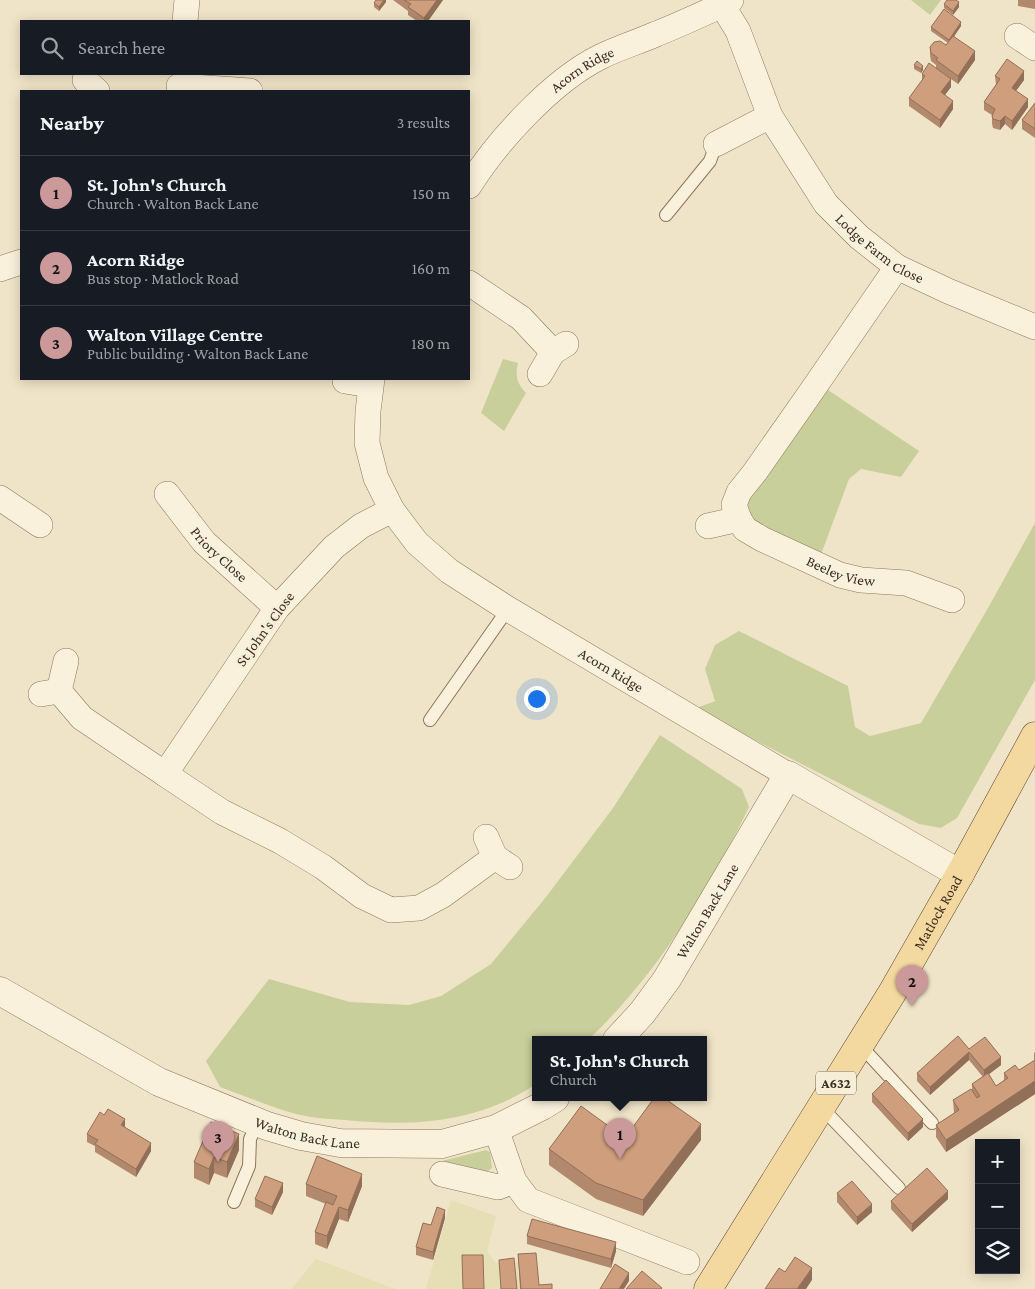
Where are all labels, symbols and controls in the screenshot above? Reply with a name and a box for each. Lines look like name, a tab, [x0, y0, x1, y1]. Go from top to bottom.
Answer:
search box	[20, 20, 470, 75]
icon: search	[38, 34, 66, 62]
text: Search here	[78, 37, 165, 58]
street label: Acorn Ridge	[547, 43, 617, 96]
text: Nearby	[40, 111, 104, 135]
text: 3 results	[397, 114, 450, 131]
text: St. John's Church	[87, 174, 227, 195]
text: 1	[53, 185, 59, 202]
text: 150 m	[412, 185, 450, 202]
text: Church · Walton Back Lane	[87, 195, 259, 212]
street label: Lodge Farm Close	[832, 210, 927, 287]
text: Acorn Ridge	[87, 249, 185, 270]
text: 2	[52, 260, 60, 277]
text: 160 m	[412, 260, 450, 277]
text: Bus stop · Matlock Road	[87, 270, 239, 287]
text: Walton Village Centre	[87, 324, 263, 345]
text: 3	[52, 335, 60, 352]
text: 180 m	[411, 335, 450, 352]
text: Public building · Walton Back Lane	[87, 345, 308, 362]
street label: Priory Close	[187, 524, 251, 585]
street label: Beeley View	[804, 553, 877, 589]
street label: St John's Close	[233, 589, 298, 670]
street label: Acorn Ridge	[576, 645, 647, 696]
your location	[524, 686, 550, 712]
street label: Walton Back Lane	[673, 860, 742, 961]
street label: Matlock Road	[910, 873, 965, 952]
pin: 2	[896, 965, 928, 1006]
popup	[532, 1036, 707, 1101]
text: St. John's Church	[550, 1050, 689, 1071]
text: Church	[550, 1071, 597, 1088]
road number: A632	[816, 1072, 856, 1094]
street label: Walton Back Lane	[252, 1114, 360, 1151]
pin: 1	[604, 1118, 636, 1159]
pin: 3	[202, 1121, 234, 1162]
map controls	[975, 1139, 1020, 1274]
button: +	[975, 1139, 1020, 1184]
button: −	[975, 1184, 1020, 1229]
button: layers	[975, 1229, 1020, 1274]

